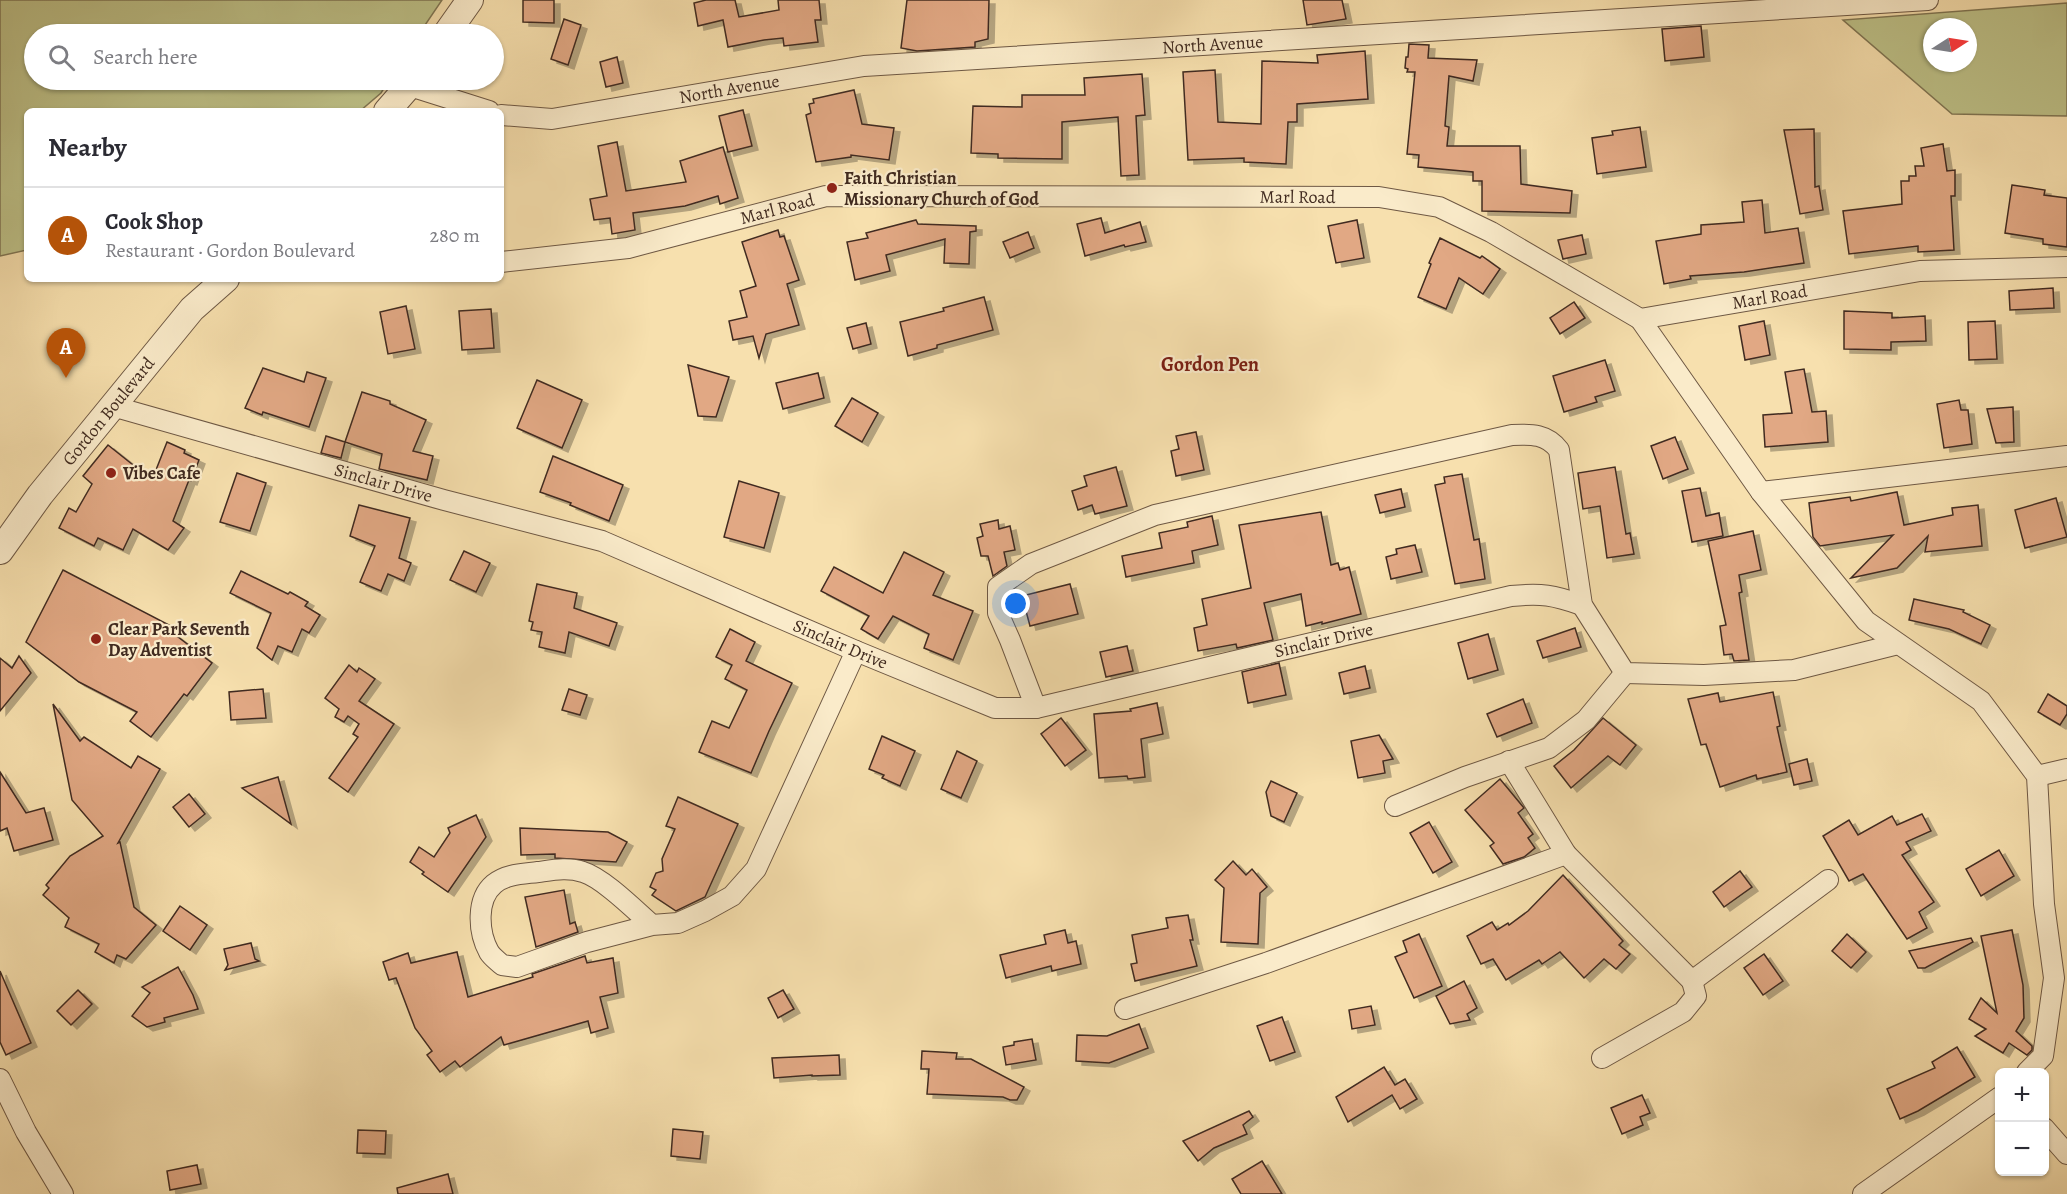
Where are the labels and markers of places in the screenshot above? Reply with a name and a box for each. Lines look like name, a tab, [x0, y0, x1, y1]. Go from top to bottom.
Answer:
place label: Faith Christian Missionary Church of God	[844, 166, 1039, 211]
marker: Faith Christian Missionary Church of God	[825, 181, 839, 195]
pin: A	[46, 328, 86, 378]
place label: Vibes Cafe	[122, 461, 201, 485]
marker: Vibes Cafe	[104, 466, 118, 480]
place label: Clear Park Seventh Day Adventist	[108, 617, 250, 662]
marker: Clear Park Seventh Day Adventist	[89, 632, 103, 646]

